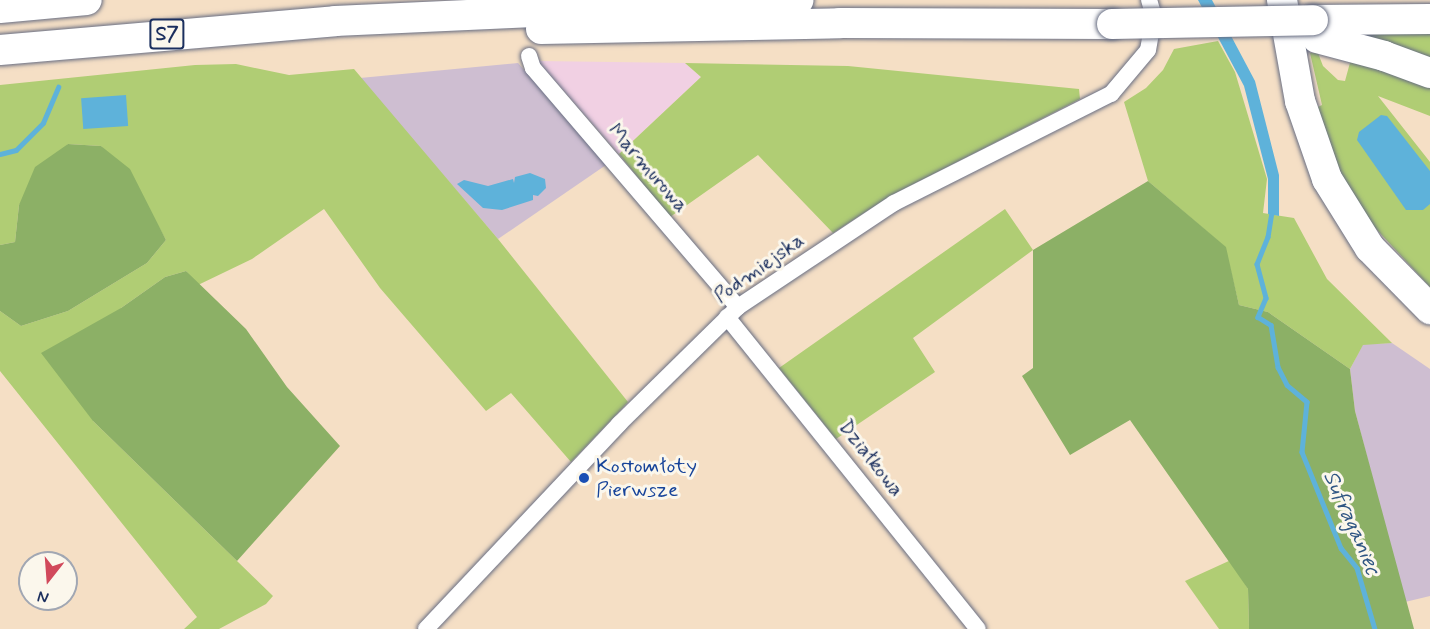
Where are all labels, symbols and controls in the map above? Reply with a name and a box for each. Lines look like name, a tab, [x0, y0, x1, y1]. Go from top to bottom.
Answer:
road number: S7	[149, 17, 185, 51]
street label: Marmurowa	[602, 118, 694, 218]
street label: Podmiejska	[709, 228, 809, 308]
street label: Działkowa	[833, 414, 909, 502]
place label: Kostomłoty Pierwsze	[596, 453, 697, 503]
water label: Sufraganiec	[1316, 467, 1386, 579]
marker: Kostomłoty Pierwsze	[577, 471, 591, 485]
north arrow	[18, 551, 78, 611]
text: N	[35, 585, 51, 608]

